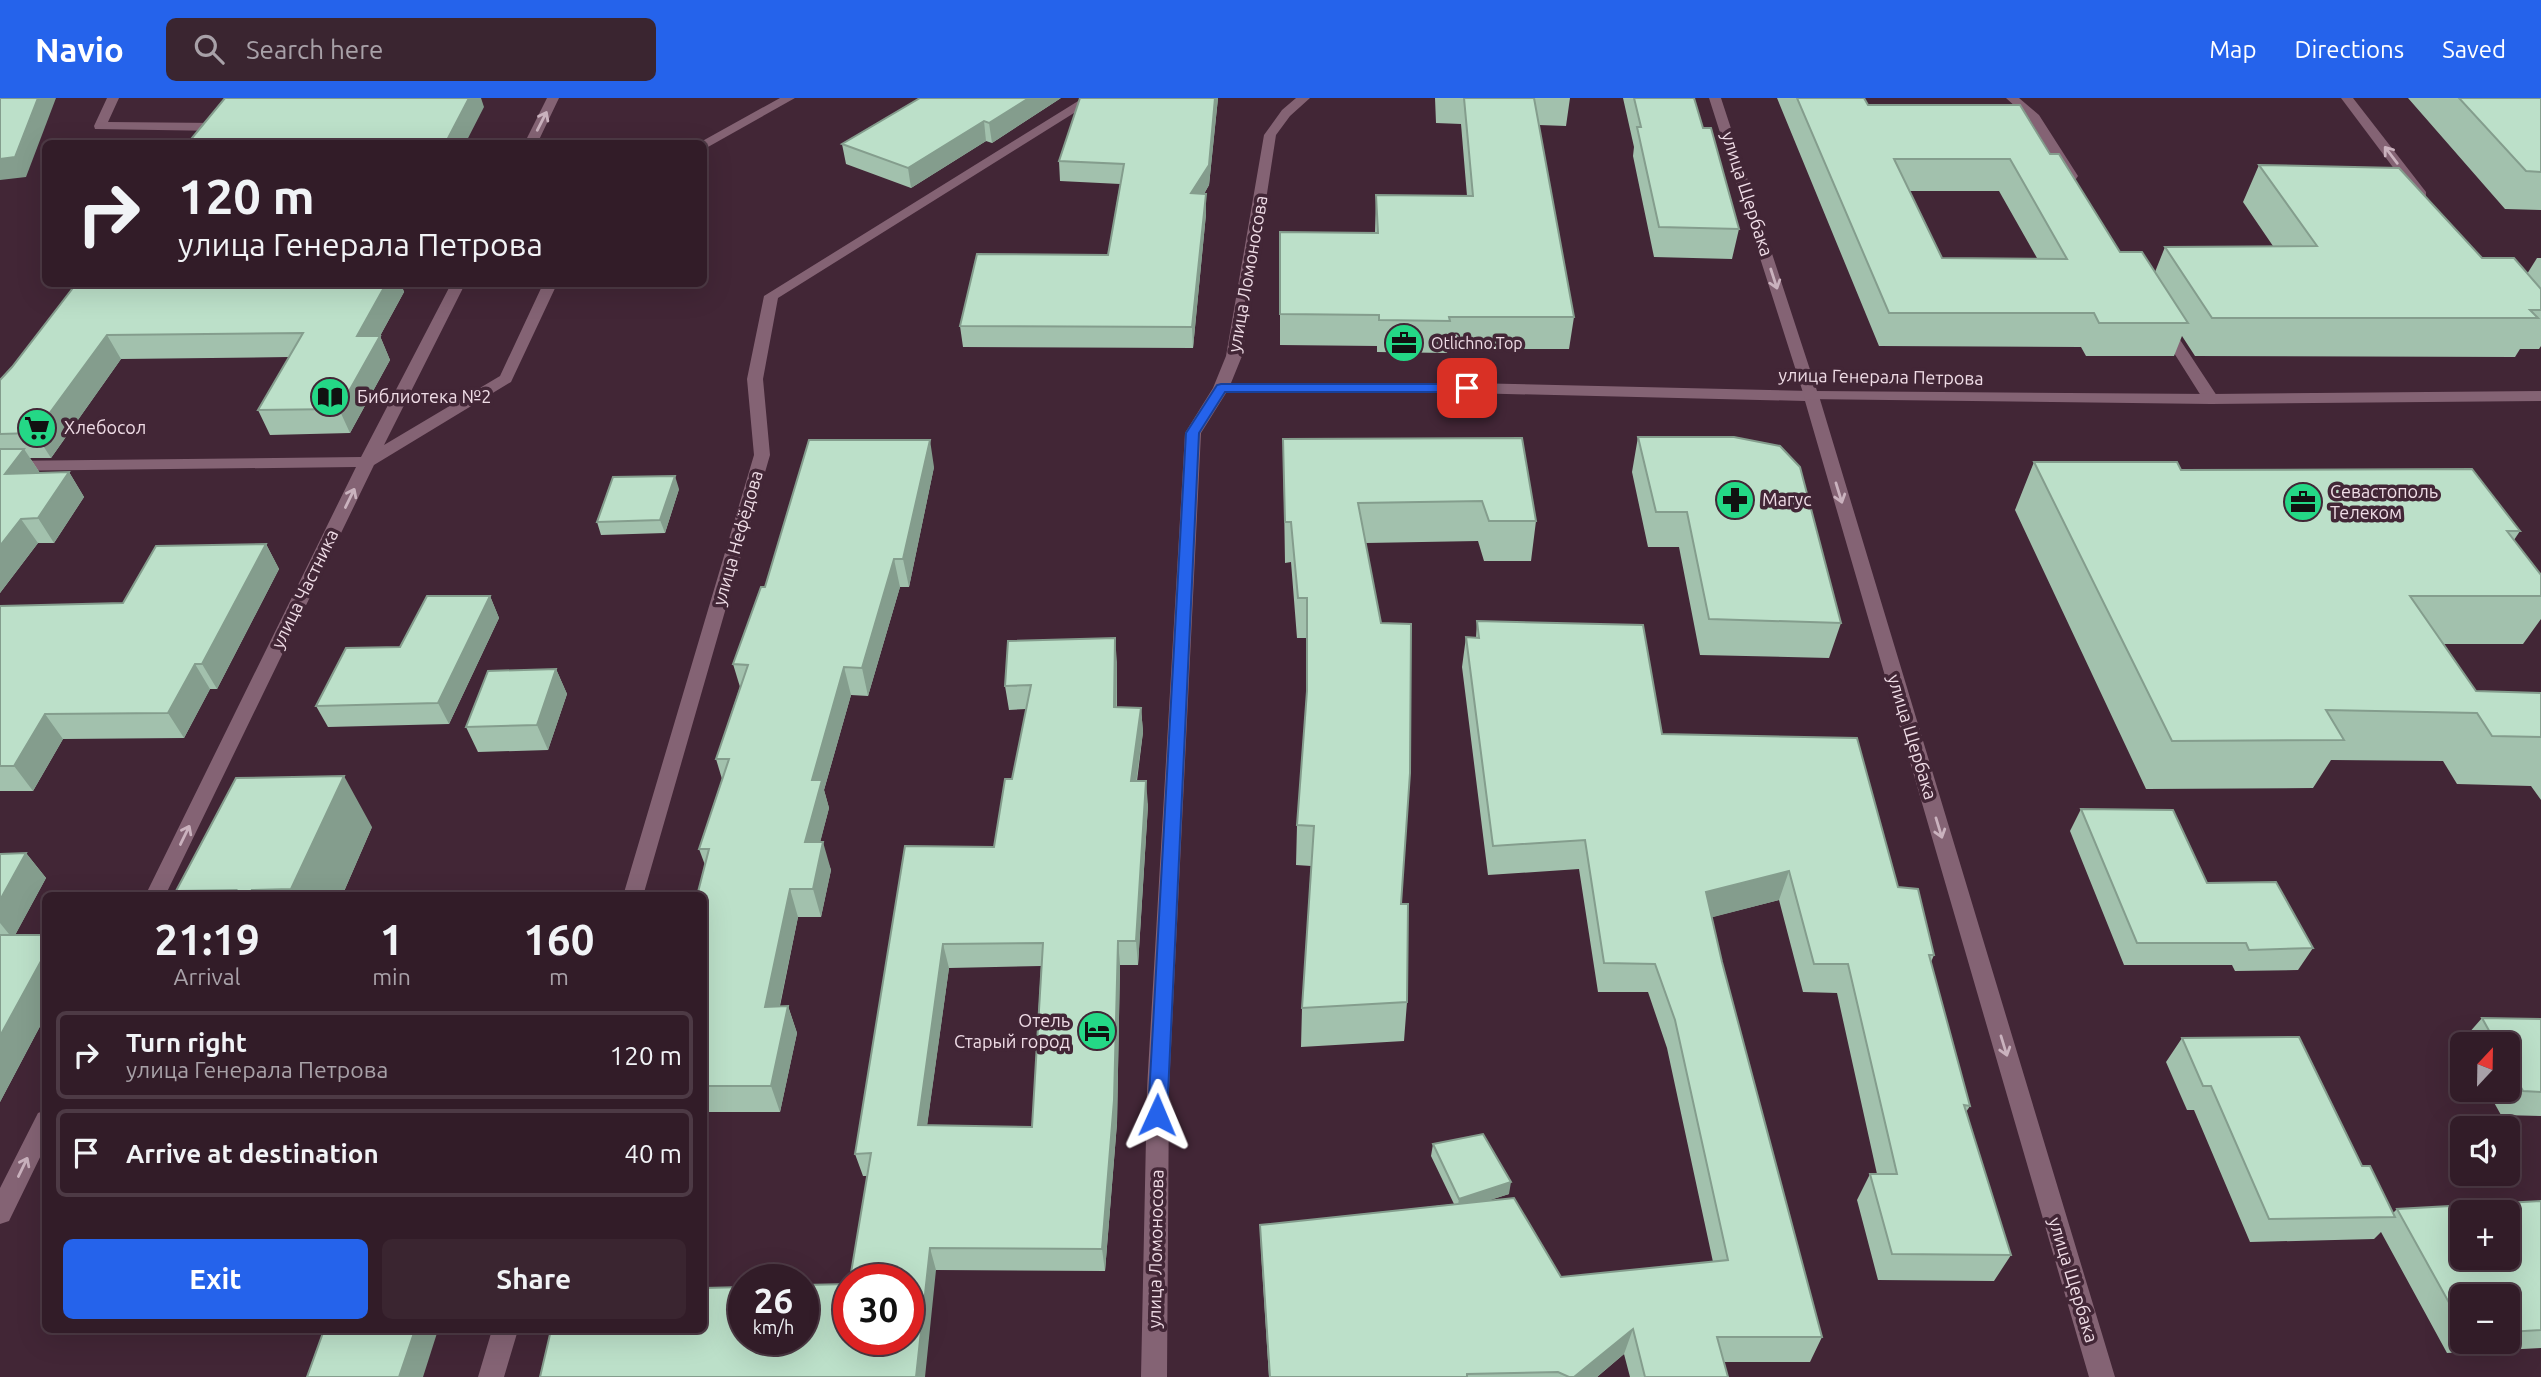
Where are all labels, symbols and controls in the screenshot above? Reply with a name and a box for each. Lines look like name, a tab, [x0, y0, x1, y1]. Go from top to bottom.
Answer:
search box	[166, 18, 656, 81]
icon: search	[190, 30, 228, 68]
text: Navio	[35, 31, 124, 68]
text: Search here	[246, 35, 383, 64]
text: Map	[2209, 36, 2256, 63]
text: Directions	[2294, 36, 2404, 63]
text: Saved	[2442, 36, 2506, 63]
one-way arrow	[535, 111, 549, 132]
street label: улица Щербака	[1718, 129, 1778, 259]
one-way arrow	[2384, 146, 2399, 165]
icon: right	[63, 168, 154, 259]
text: 120 m	[178, 168, 315, 223]
street label: улица Ломоносова	[1223, 194, 1271, 354]
text: улица Генерала Петрова	[178, 226, 543, 262]
one-way arrow	[1769, 268, 1782, 290]
office icon: Otlichno.Top	[1383, 322, 1425, 364]
place label: Otlichno.Top	[1431, 334, 1523, 352]
pin	[1437, 358, 1497, 418]
street label: улица Генерала Петрова	[1778, 364, 1984, 388]
icon: arrive	[1448, 369, 1486, 407]
library icon: Библиотека №2	[309, 376, 351, 418]
place label: Библиотека №2	[357, 386, 492, 406]
supermarket icon: Хлебосол	[16, 407, 58, 449]
place label: Хлебосол	[64, 417, 146, 437]
street label: улица Нефёдова	[708, 468, 766, 608]
pharmacy icon: Магус	[1714, 479, 1756, 521]
one-way arrow	[1834, 481, 1847, 503]
office icon: Севастополь Телеком	[2282, 481, 2324, 523]
place label: Севастополь Телеком	[2330, 481, 2438, 522]
one-way arrow	[343, 488, 357, 509]
place label: Магус	[1762, 489, 1812, 509]
street label: улица Частника	[267, 526, 342, 651]
street label: улица Щербака	[1884, 672, 1942, 802]
one-way arrow	[1933, 817, 1946, 839]
one-way arrow	[179, 825, 192, 846]
text: 21:19	[155, 916, 260, 963]
text: 1	[380, 916, 403, 963]
text: 160	[523, 916, 594, 963]
text: Arrival	[174, 964, 241, 989]
text: min	[372, 964, 411, 989]
text: m	[549, 964, 569, 989]
place label: Отель Старый город	[954, 1010, 1070, 1051]
hotel icon: Отель Старый город	[1076, 1010, 1118, 1052]
text: Turn right	[126, 1028, 247, 1057]
north arrow	[2450, 1032, 2520, 1102]
map controls	[2450, 1032, 2520, 1354]
one-way arrow	[1998, 1035, 2011, 1057]
icon: right	[67, 1036, 105, 1074]
text: 120 m	[610, 1041, 682, 1070]
text: улица Генерала Петрова	[126, 1057, 388, 1082]
position arrow	[1120, 1078, 1194, 1152]
button: sound	[2450, 1116, 2520, 1186]
icon: arrive	[67, 1134, 105, 1172]
text: Arrive at destination	[126, 1139, 379, 1168]
text: 40 m	[624, 1139, 682, 1168]
one-way arrow	[16, 1157, 30, 1178]
street label: улица Ломоносова	[1144, 1169, 1166, 1329]
button: +	[2450, 1200, 2520, 1270]
street label: улица Щербака	[2045, 1215, 2103, 1345]
button: Exit	[63, 1239, 368, 1319]
button: Share	[382, 1239, 686, 1319]
speed limit sign: 30	[833, 1264, 924, 1355]
text: 26	[754, 1280, 793, 1320]
button: −	[2450, 1284, 2520, 1354]
text: km/h	[753, 1317, 794, 1337]

